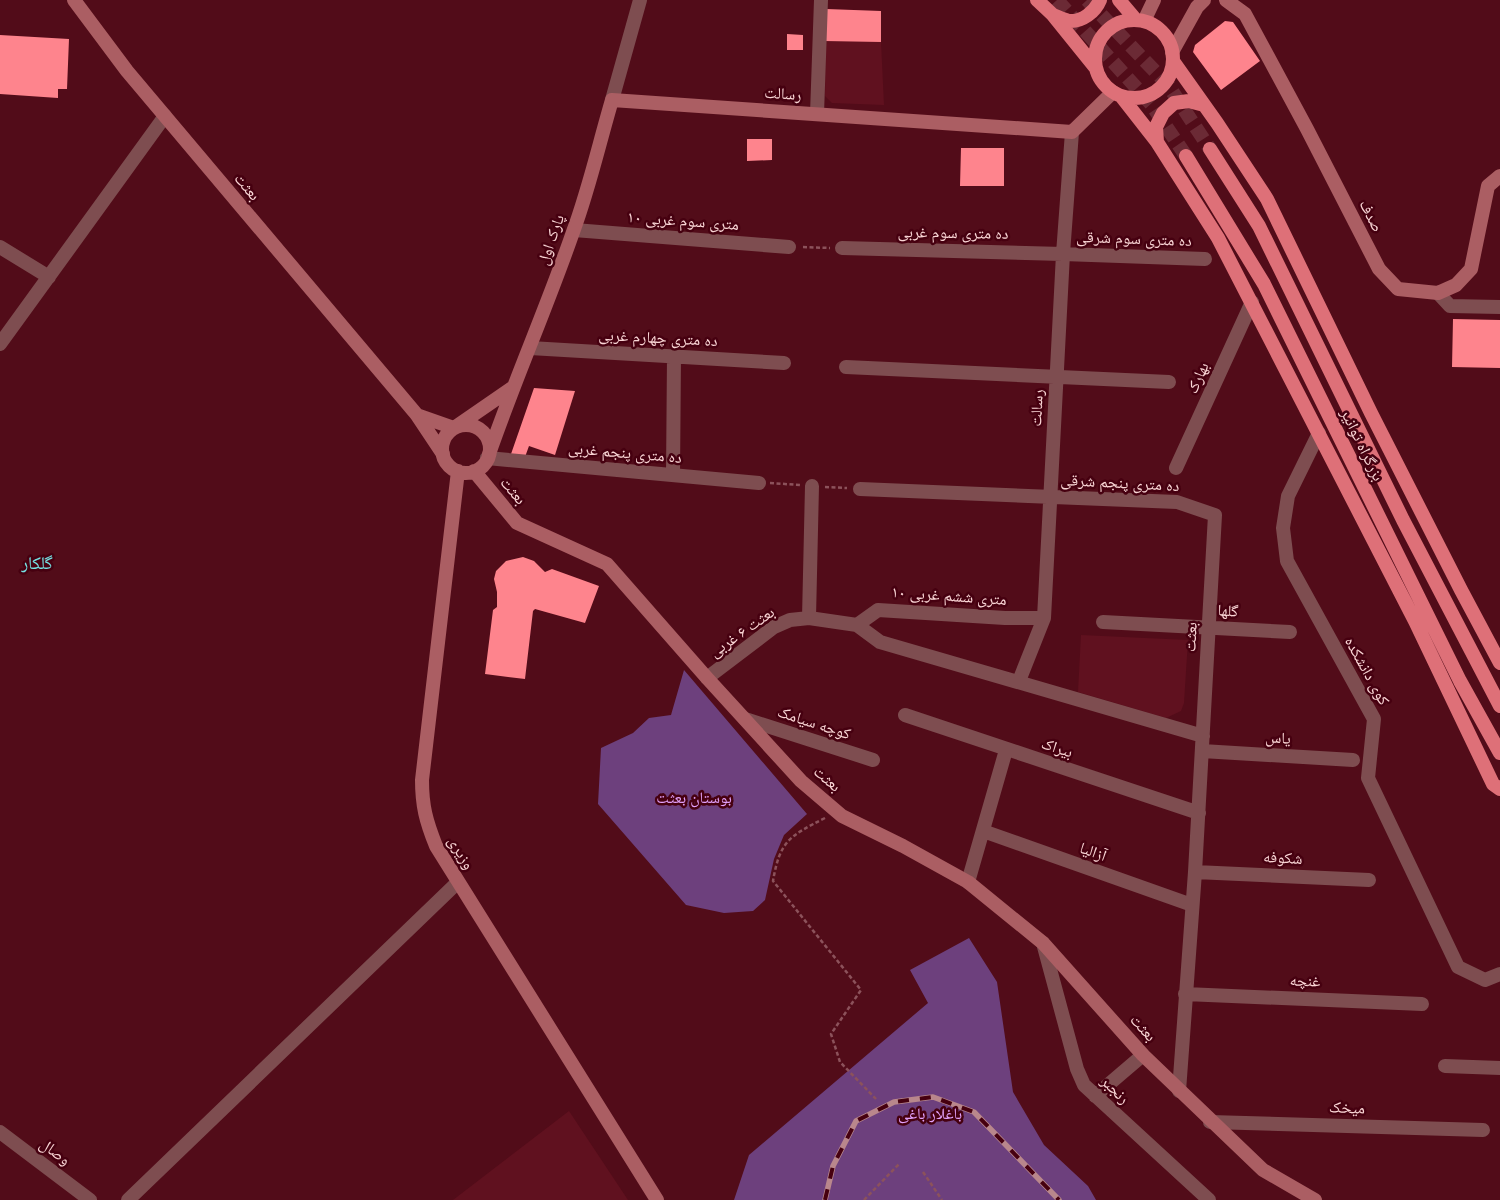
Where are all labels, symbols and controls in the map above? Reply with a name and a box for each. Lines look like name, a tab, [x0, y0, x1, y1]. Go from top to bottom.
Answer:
street label: رسالت	[764, 83, 802, 105]
street label: بعثت	[230, 169, 264, 205]
street label: صدف	[1354, 196, 1388, 236]
street label: ۱۰ متری سوم غربی	[626, 207, 740, 235]
street label: پارک اول	[533, 212, 569, 268]
street label: ده متری سوم غربی	[897, 222, 1009, 244]
street label: ده متری سوم شرقی	[1076, 227, 1192, 251]
street label: ده متری چهارم غربی	[598, 325, 718, 351]
street label: بهارک	[1182, 359, 1214, 397]
street label: رسالت	[1026, 389, 1048, 427]
street label: بزرگراه توانیر	[1335, 405, 1388, 484]
street label: ده متری پنجم غربی	[567, 438, 683, 468]
street label: ده متری پنجم شرقی	[1060, 470, 1180, 496]
street label: بعثت	[496, 473, 530, 509]
district label: گلکار	[20, 552, 53, 574]
street label: ۱۰ متری ششم غربی	[891, 582, 1007, 610]
street label: گلها	[1217, 600, 1239, 622]
street label: بعثت ۶ غربی	[705, 602, 779, 662]
street label: بعثت	[1180, 622, 1202, 652]
street label: کوی دانشکده	[1340, 633, 1394, 709]
street label: کوچه سیامک	[775, 702, 853, 744]
street label: یاس	[1265, 727, 1291, 749]
street label: بیراک	[1039, 734, 1075, 762]
street label: بعثت	[809, 762, 845, 796]
park label: بوستان بعثت	[656, 788, 732, 808]
street label: وزیری	[443, 833, 479, 873]
street label: آزالیا	[1077, 838, 1110, 866]
street label: شکوفه	[1263, 847, 1303, 869]
street label: غنچه	[1289, 970, 1321, 992]
street label: بعثت	[1126, 1010, 1160, 1046]
street label: رنجبر	[1096, 1071, 1134, 1108]
street label: میخک	[1329, 1097, 1365, 1119]
park label: باغلار باغی	[898, 1104, 962, 1124]
street label: وصال	[36, 1134, 74, 1170]

